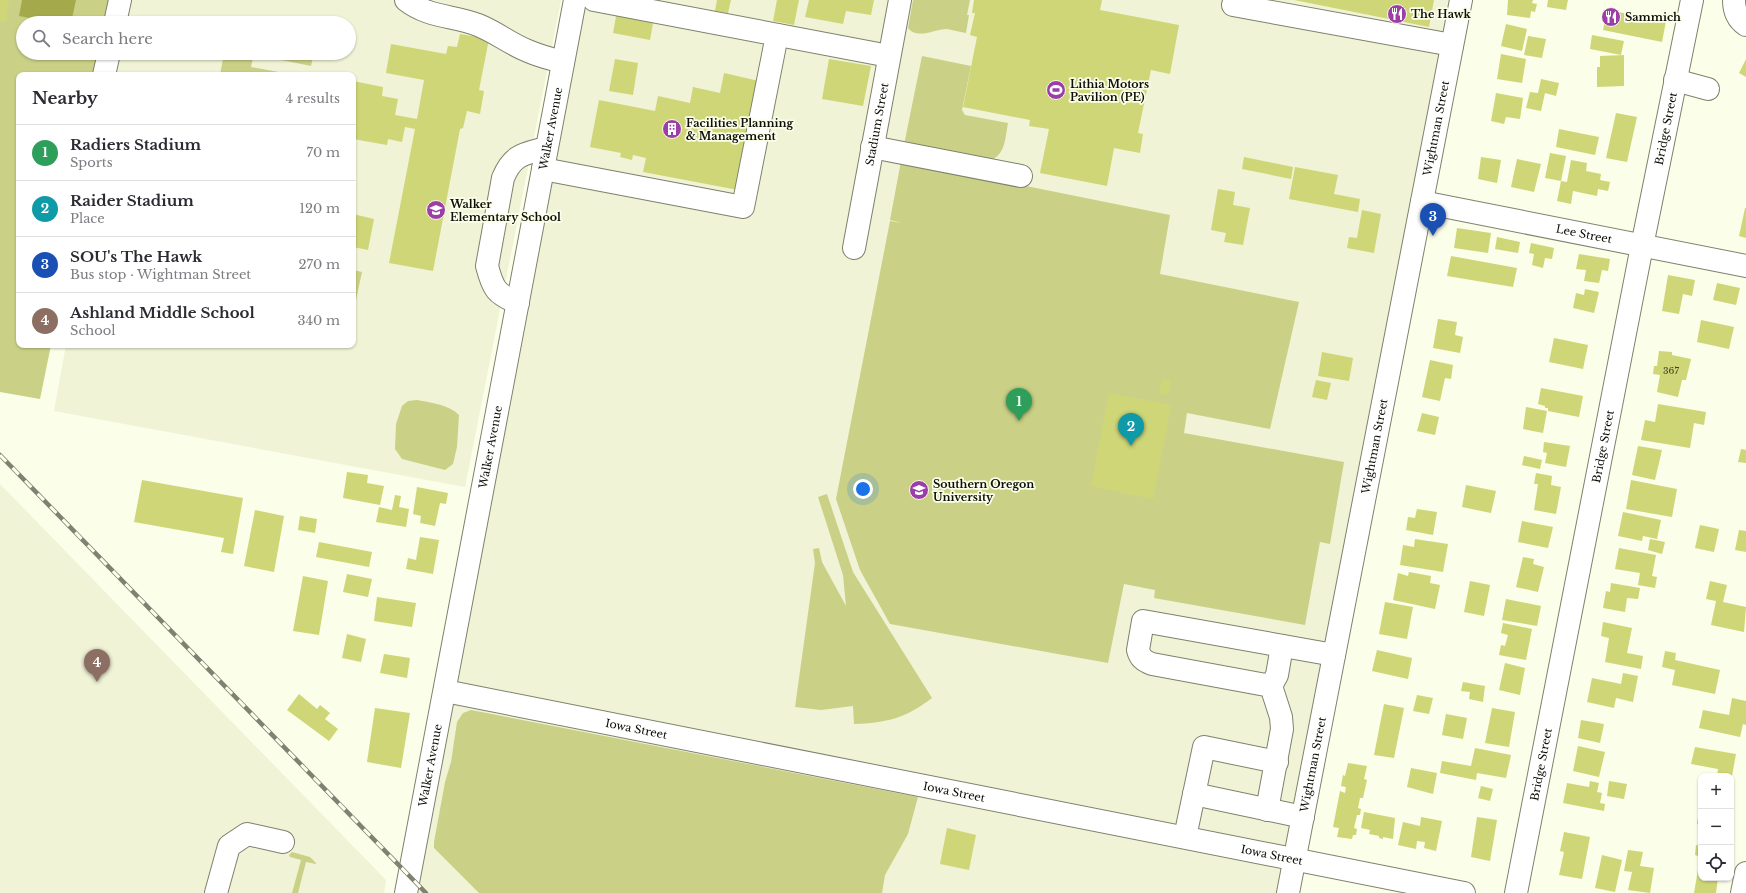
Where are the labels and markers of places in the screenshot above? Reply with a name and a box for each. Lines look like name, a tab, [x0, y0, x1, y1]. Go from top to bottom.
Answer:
restaurant icon: The Hawk	[1386, 3, 1408, 25]
restaurant icon: Sammich	[1600, 6, 1622, 28]
place label: The Hawk	[1411, 7, 1471, 21]
place label: Sammich	[1625, 10, 1681, 24]
place label: Lithia Motors Pavilion (PE)	[1070, 77, 1149, 104]
sports icon: Lithia Motors Pavilion (PE)	[1045, 79, 1067, 101]
place label: Facilities Planning & Management	[686, 116, 793, 143]
building icon: Facilities Planning & Management	[661, 118, 683, 140]
place label: Walker Elementary School	[449, 197, 561, 224]
school or university icon: Walker Elementary School	[425, 199, 447, 221]
pin: 3	[1420, 203, 1446, 236]
pin: 1	[1006, 388, 1032, 421]
pin: 2	[1118, 413, 1144, 446]
place label: Southern Oregon University	[933, 477, 1034, 504]
school or university icon: Southern Oregon University	[908, 479, 930, 501]
pin: 4	[84, 649, 110, 682]

